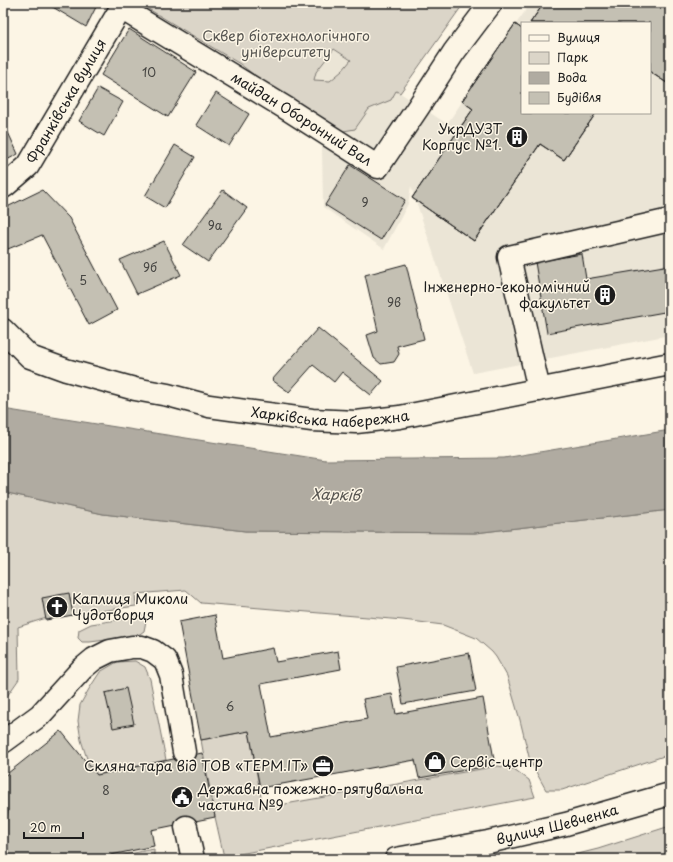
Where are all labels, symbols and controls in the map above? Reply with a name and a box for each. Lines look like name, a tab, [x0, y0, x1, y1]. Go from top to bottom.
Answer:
legend	[521, 22, 651, 114]
park label: Сквер біотехнологічного університету	[202, 25, 370, 62]
text: Вулиця	[557, 28, 600, 46]
street label: Франківська вулиця	[21, 34, 111, 167]
text: Парк	[557, 48, 589, 66]
house number: 10	[142, 63, 156, 81]
street label: майдан Оборонний Вал	[227, 66, 377, 171]
text: Вода	[557, 68, 587, 86]
text: Будівля	[557, 88, 602, 106]
place label: УкрДУЗТ Корпус №1.	[422, 118, 502, 155]
building icon: УкрДУЗТ Корпус №1.	[504, 124, 530, 150]
house number: 9	[361, 193, 369, 211]
house number: 9а	[208, 216, 223, 234]
house number: 9б	[143, 258, 157, 276]
house number: 5	[79, 271, 87, 289]
place label: Інженерно-економічний факультет	[423, 276, 590, 313]
building icon: Інженерно-економічний факультет	[592, 282, 618, 308]
house number: 9в	[387, 293, 401, 311]
street label: Харківська набережна	[250, 401, 411, 432]
water label: Харків	[311, 481, 363, 506]
place label: Каплиця Миколи Чудотворця	[72, 588, 188, 625]
church icon: Каплиця Миколи Чудотворця	[44, 594, 70, 620]
house number: 6	[226, 697, 234, 715]
shop icon: Сервіс-центр	[422, 749, 448, 775]
place label: Сервіс-центр	[450, 751, 543, 772]
office icon: Скляна тара від ТОВ «ТЕРМ.ІТ»	[310, 753, 336, 779]
place label: Скляна тара від ТОВ «ТЕРМ.ІТ»	[84, 755, 308, 776]
place label: Державна пожежно-рятувальна частина №9	[197, 778, 423, 815]
house number: 8	[102, 781, 110, 799]
public building icon: Державна пожежно-рятувальна частина №9	[169, 784, 195, 810]
street label: вулиця Шевченка	[494, 798, 621, 850]
scale bar	[24, 814, 83, 840]
text: 20 m	[30, 818, 61, 836]

